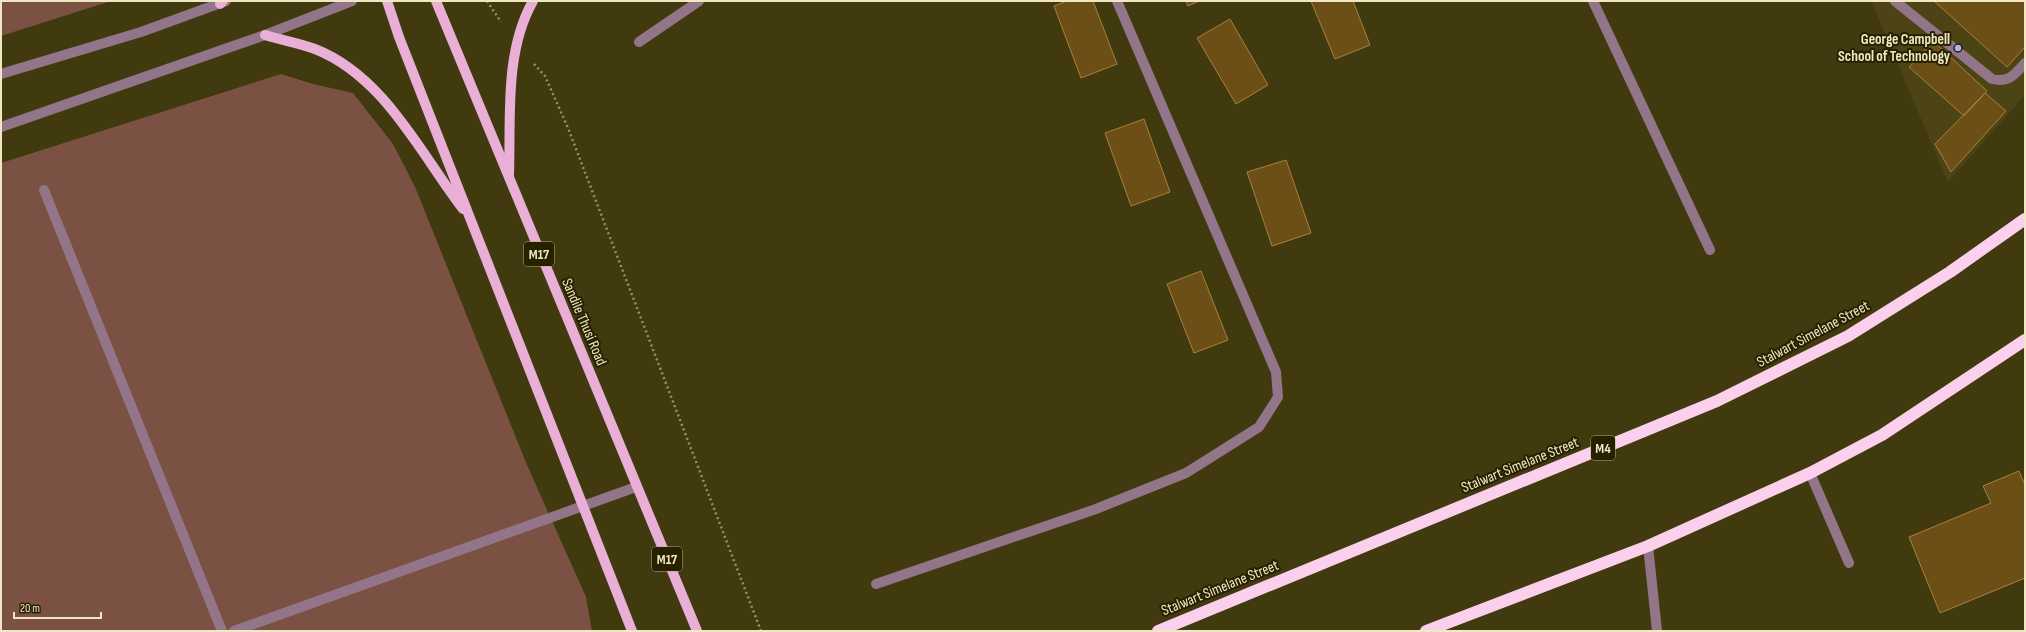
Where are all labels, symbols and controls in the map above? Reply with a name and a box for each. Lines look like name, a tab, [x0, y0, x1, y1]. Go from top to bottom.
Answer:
place label: George Campbell School of Technology	[1838, 30, 1951, 66]
marker: George Campbell School of Technology	[1953, 43, 1963, 53]
road number: M17	[524, 242, 554, 266]
street label: Sandile Thusi Road	[557, 275, 611, 369]
street label: Stalwart Simelane Street	[1753, 296, 1873, 372]
street label: Stalwart Simelane Street	[1459, 433, 1582, 497]
road number: M4	[1591, 436, 1615, 460]
road number: M17	[652, 547, 682, 571]
street label: Stalwart Simelane Street	[1159, 556, 1282, 620]
scale bar	[14, 594, 101, 620]
text: 20 m	[20, 601, 40, 616]

